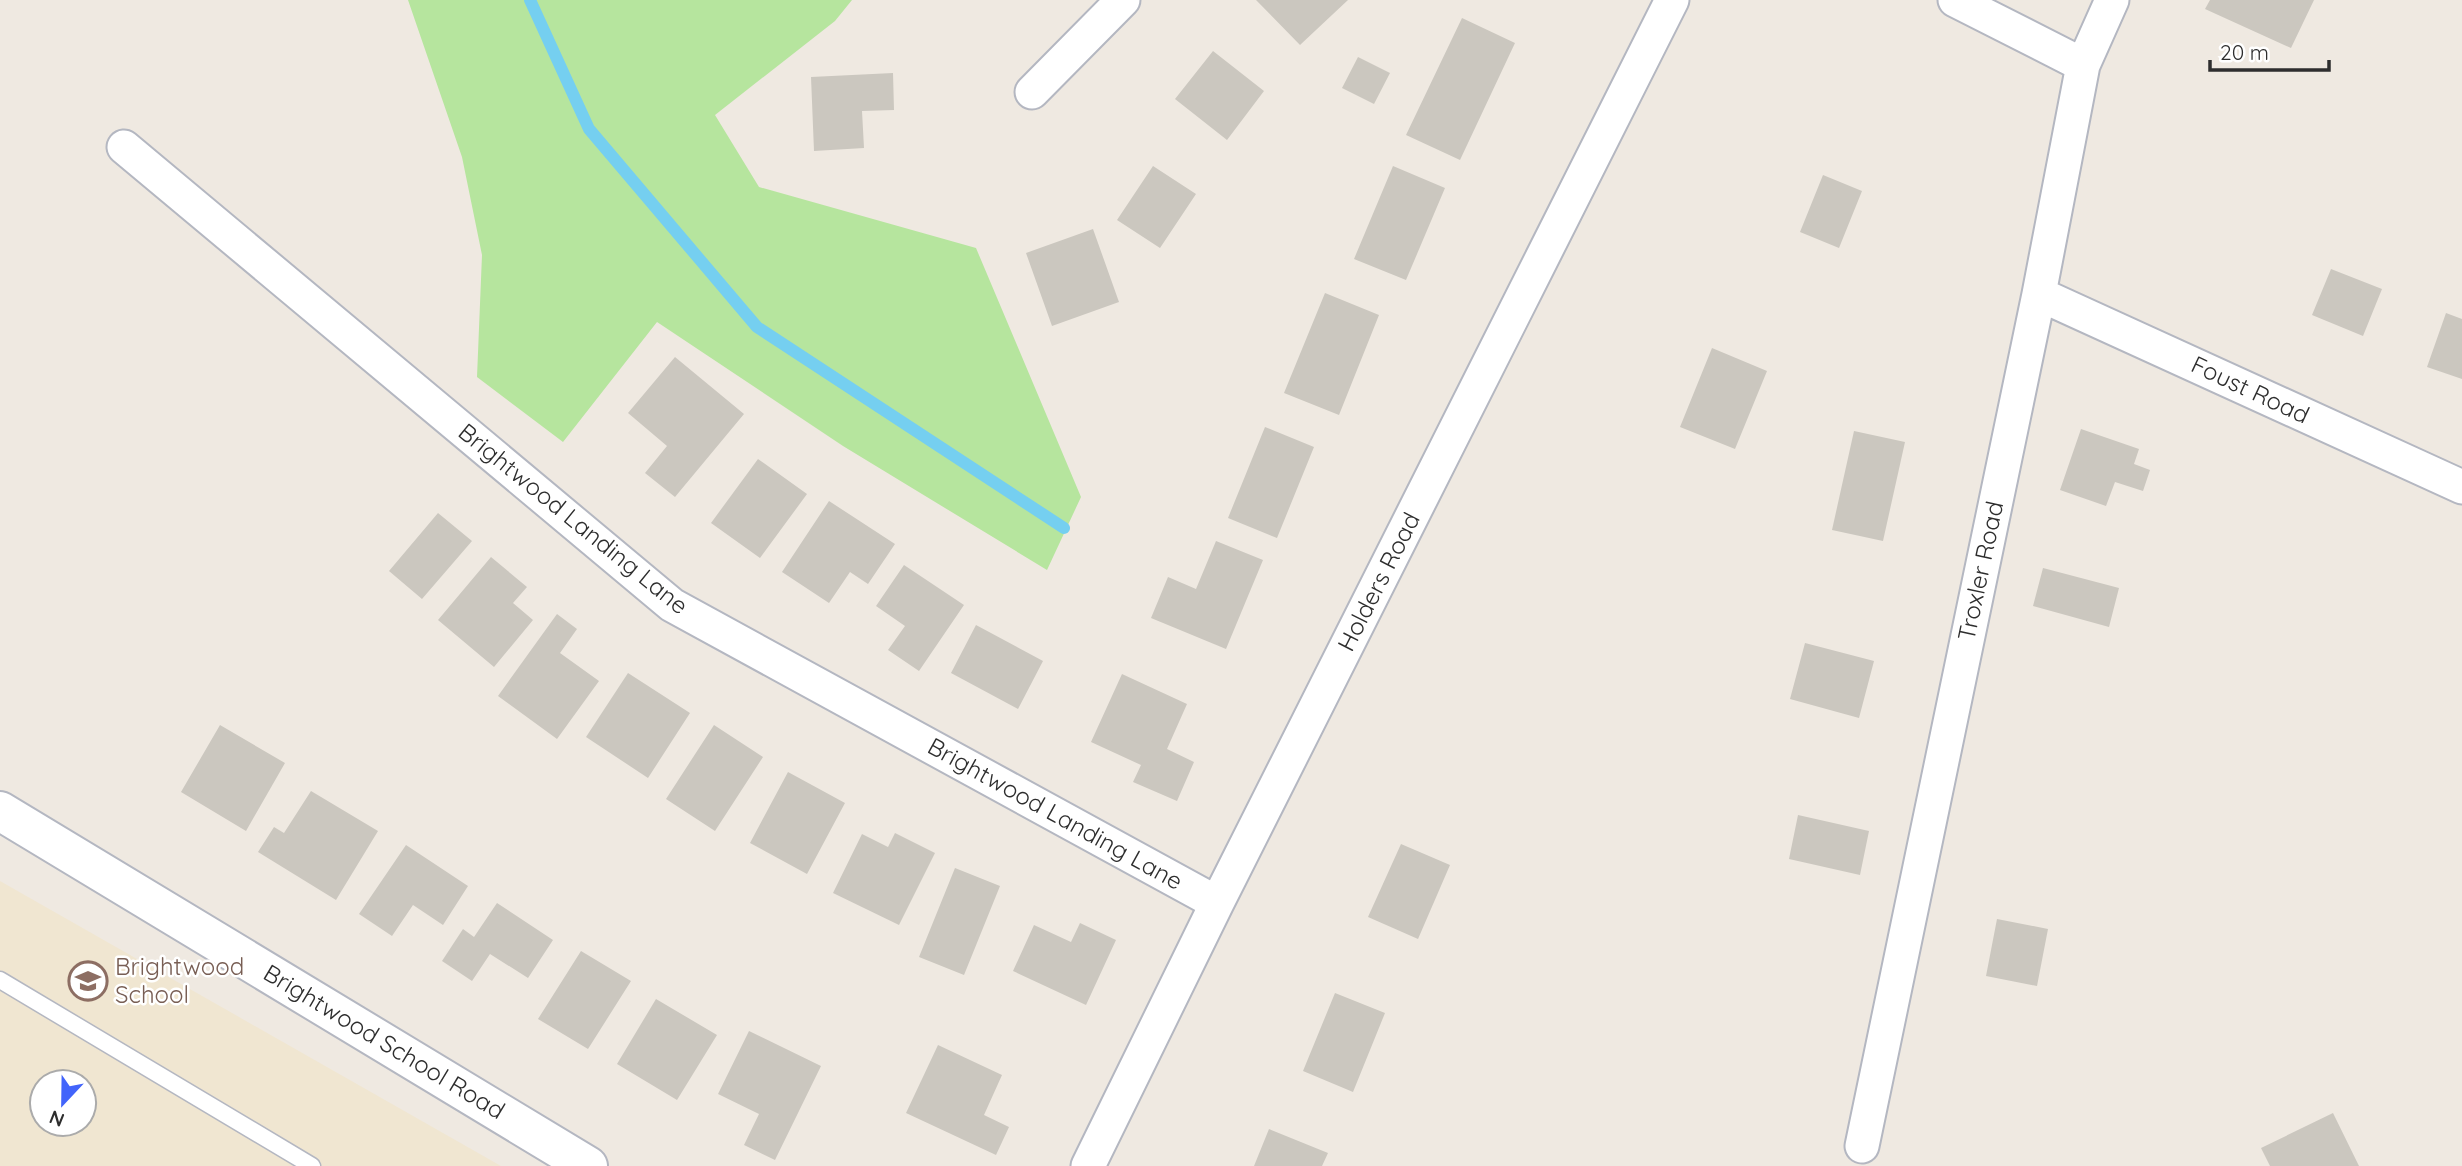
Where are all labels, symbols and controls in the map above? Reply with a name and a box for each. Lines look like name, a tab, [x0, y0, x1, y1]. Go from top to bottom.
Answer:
scale bar	[2210, 28, 2329, 72]
text: 20 m	[2220, 39, 2269, 65]
street label: Foust Road	[2187, 349, 2314, 429]
street label: Brightwood Landing Lane	[453, 416, 695, 620]
street label: Troxler Road	[1951, 498, 2009, 643]
street label: Holders Road	[1330, 507, 1426, 656]
street label: Brightwood Landing Lane	[923, 730, 1188, 896]
place label: Brightwood School	[115, 951, 244, 1009]
street label: Brightwood School Road	[259, 957, 511, 1125]
school or university icon: Brightwood School	[67, 960, 109, 1002]
north arrow	[28, 1068, 98, 1138]
text: N	[46, 1105, 68, 1133]

